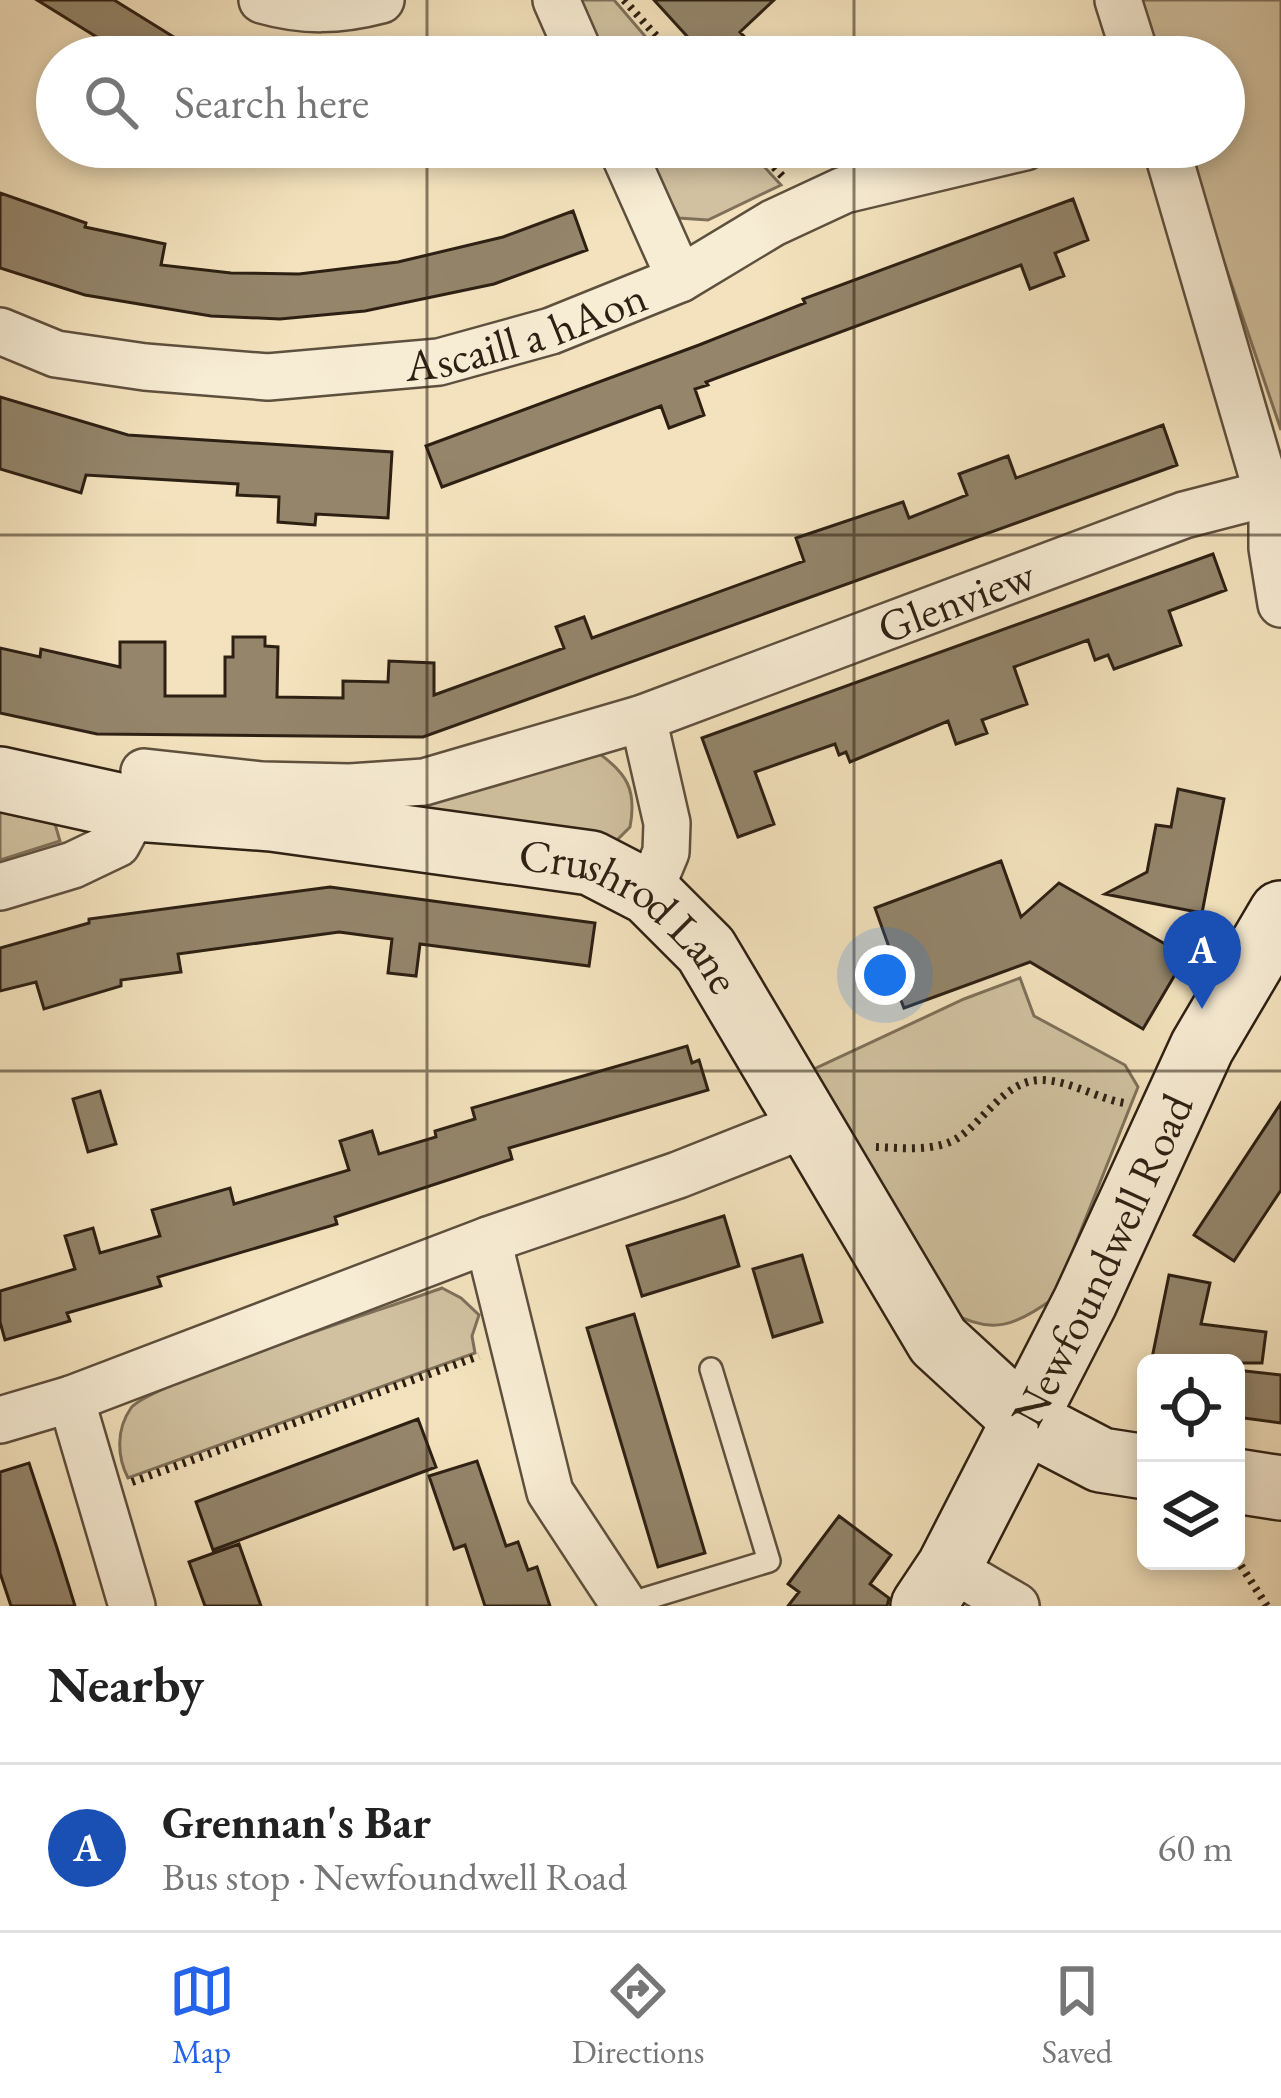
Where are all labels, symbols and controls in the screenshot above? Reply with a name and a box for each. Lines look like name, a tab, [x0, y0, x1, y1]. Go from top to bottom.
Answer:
search box	[36, 36, 1245, 168]
icon: search	[78, 69, 144, 135]
text: Search here	[174, 73, 369, 131]
street label: Ascaill a hAon	[402, 267, 655, 394]
street label: Glenview	[869, 544, 1043, 656]
street label: Crushrod Lane	[515, 824, 754, 1003]
pin: A	[1163, 910, 1241, 1009]
your location	[855, 945, 915, 1005]
street label: Newfoundwell Road	[997, 1084, 1206, 1436]
map controls	[1137, 1354, 1245, 1570]
button: locate	[1137, 1354, 1245, 1462]
button: layers	[1137, 1462, 1245, 1570]
text: Nearby	[48, 1651, 204, 1717]
text: Grennan's Bar	[162, 1793, 431, 1851]
text: A	[73, 1822, 101, 1873]
text: 60 m	[1157, 1822, 1233, 1873]
text: Bus stop · Newfoundwell Road	[162, 1851, 627, 1902]
tab: Map	[169, 1958, 235, 2073]
tab: Directions	[572, 1958, 705, 2073]
tab: Saved	[1042, 1958, 1112, 2073]

